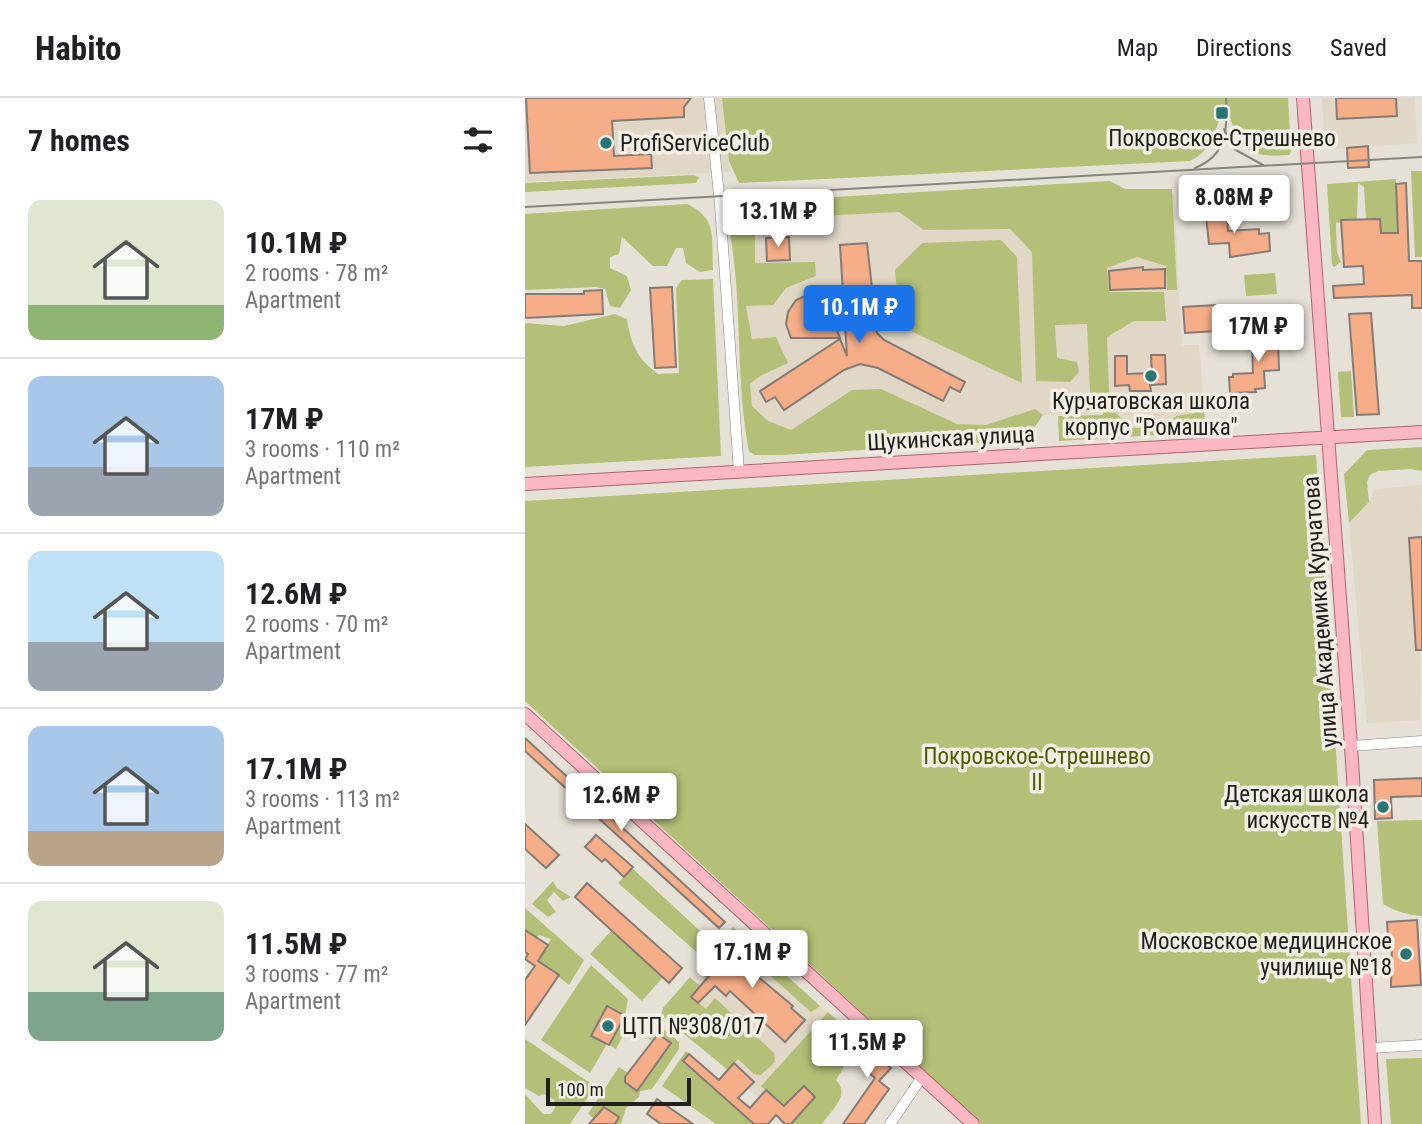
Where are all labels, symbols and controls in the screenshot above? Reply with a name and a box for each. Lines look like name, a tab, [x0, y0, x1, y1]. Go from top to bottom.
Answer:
text: Habito	[35, 29, 122, 68]
text: Map	[1117, 34, 1158, 62]
text: Directions	[1196, 34, 1292, 62]
text: Saved	[1330, 34, 1387, 62]
marker: Покровское-Стрешнево	[1214, 105, 1230, 121]
icon: filters	[459, 121, 497, 159]
text: 7 homes	[28, 123, 130, 158]
place label: Покровское-Стрешнево	[1108, 125, 1336, 152]
place label: ProfiServiceClub	[620, 130, 770, 157]
marker: ProfiServiceClub	[598, 135, 614, 151]
pin: 8.08M ₽	[1169, 176, 1299, 235]
text: 8.08M ₽	[1195, 184, 1273, 211]
pin: 13.1M ₽	[713, 190, 843, 249]
text: 13.1M ₽	[739, 198, 817, 225]
text: 10.1M ₽	[245, 225, 348, 260]
icon: home	[84, 228, 168, 312]
text: 2 rooms · 78 m²	[245, 260, 388, 287]
pin: 10.1M ₽	[794, 286, 924, 345]
text: Apartment	[245, 287, 341, 314]
text: 10.1M ₽	[820, 294, 898, 321]
pin: 17M ₽	[1209, 304, 1307, 364]
text: 17M ₽	[1228, 313, 1288, 340]
marker: Курчатовская школа корпус "Ромашка"	[1143, 368, 1159, 384]
place label: Курчатовская школа корпус "Ромашка"	[1052, 388, 1250, 441]
text: 17M ₽	[245, 401, 324, 436]
icon: home	[84, 404, 168, 488]
street label: Щукинская улица	[866, 421, 1036, 456]
text: 3 rooms · 110 m²	[245, 436, 400, 463]
text: Apartment	[245, 463, 341, 490]
street label: улица Академика Курчатова	[1298, 475, 1343, 749]
text: 12.6M ₽	[245, 576, 348, 611]
icon: home	[84, 579, 168, 663]
text: 2 rooms · 70 m²	[245, 611, 388, 638]
text: Apartment	[245, 638, 341, 665]
park label: Покровское-Стрешнево II	[923, 743, 1151, 796]
text: 17.1M ₽	[245, 751, 348, 786]
icon: home	[84, 754, 168, 838]
pin: 12.6M ₽	[556, 774, 686, 833]
place label: Детская школа искусств №4	[1224, 781, 1369, 834]
text: 12.6M ₽	[582, 782, 660, 809]
text: 3 rooms · 113 m²	[245, 786, 400, 813]
marker: Детская школа искусств №4	[1375, 799, 1391, 815]
text: Apartment	[245, 813, 341, 840]
text: 11.5M ₽	[245, 926, 348, 961]
place label: Московское медицинское училище №18	[1141, 928, 1392, 981]
icon: home	[84, 929, 168, 1013]
pin: 17.1M ₽	[687, 930, 817, 990]
text: 17.1M ₽	[713, 939, 791, 966]
marker: Московское медицинское училище №18	[1398, 946, 1414, 962]
text: 3 rooms · 77 m²	[245, 961, 388, 988]
text: Apartment	[245, 988, 341, 1015]
place label: ЦТП №308/017	[622, 1013, 765, 1040]
marker: ЦТП №308/017	[600, 1018, 616, 1034]
pin: 11.5M ₽	[802, 1020, 932, 1080]
text: 11.5M ₽	[828, 1029, 906, 1056]
scale bar	[546, 1075, 691, 1107]
text: 100 m	[557, 1078, 604, 1101]

